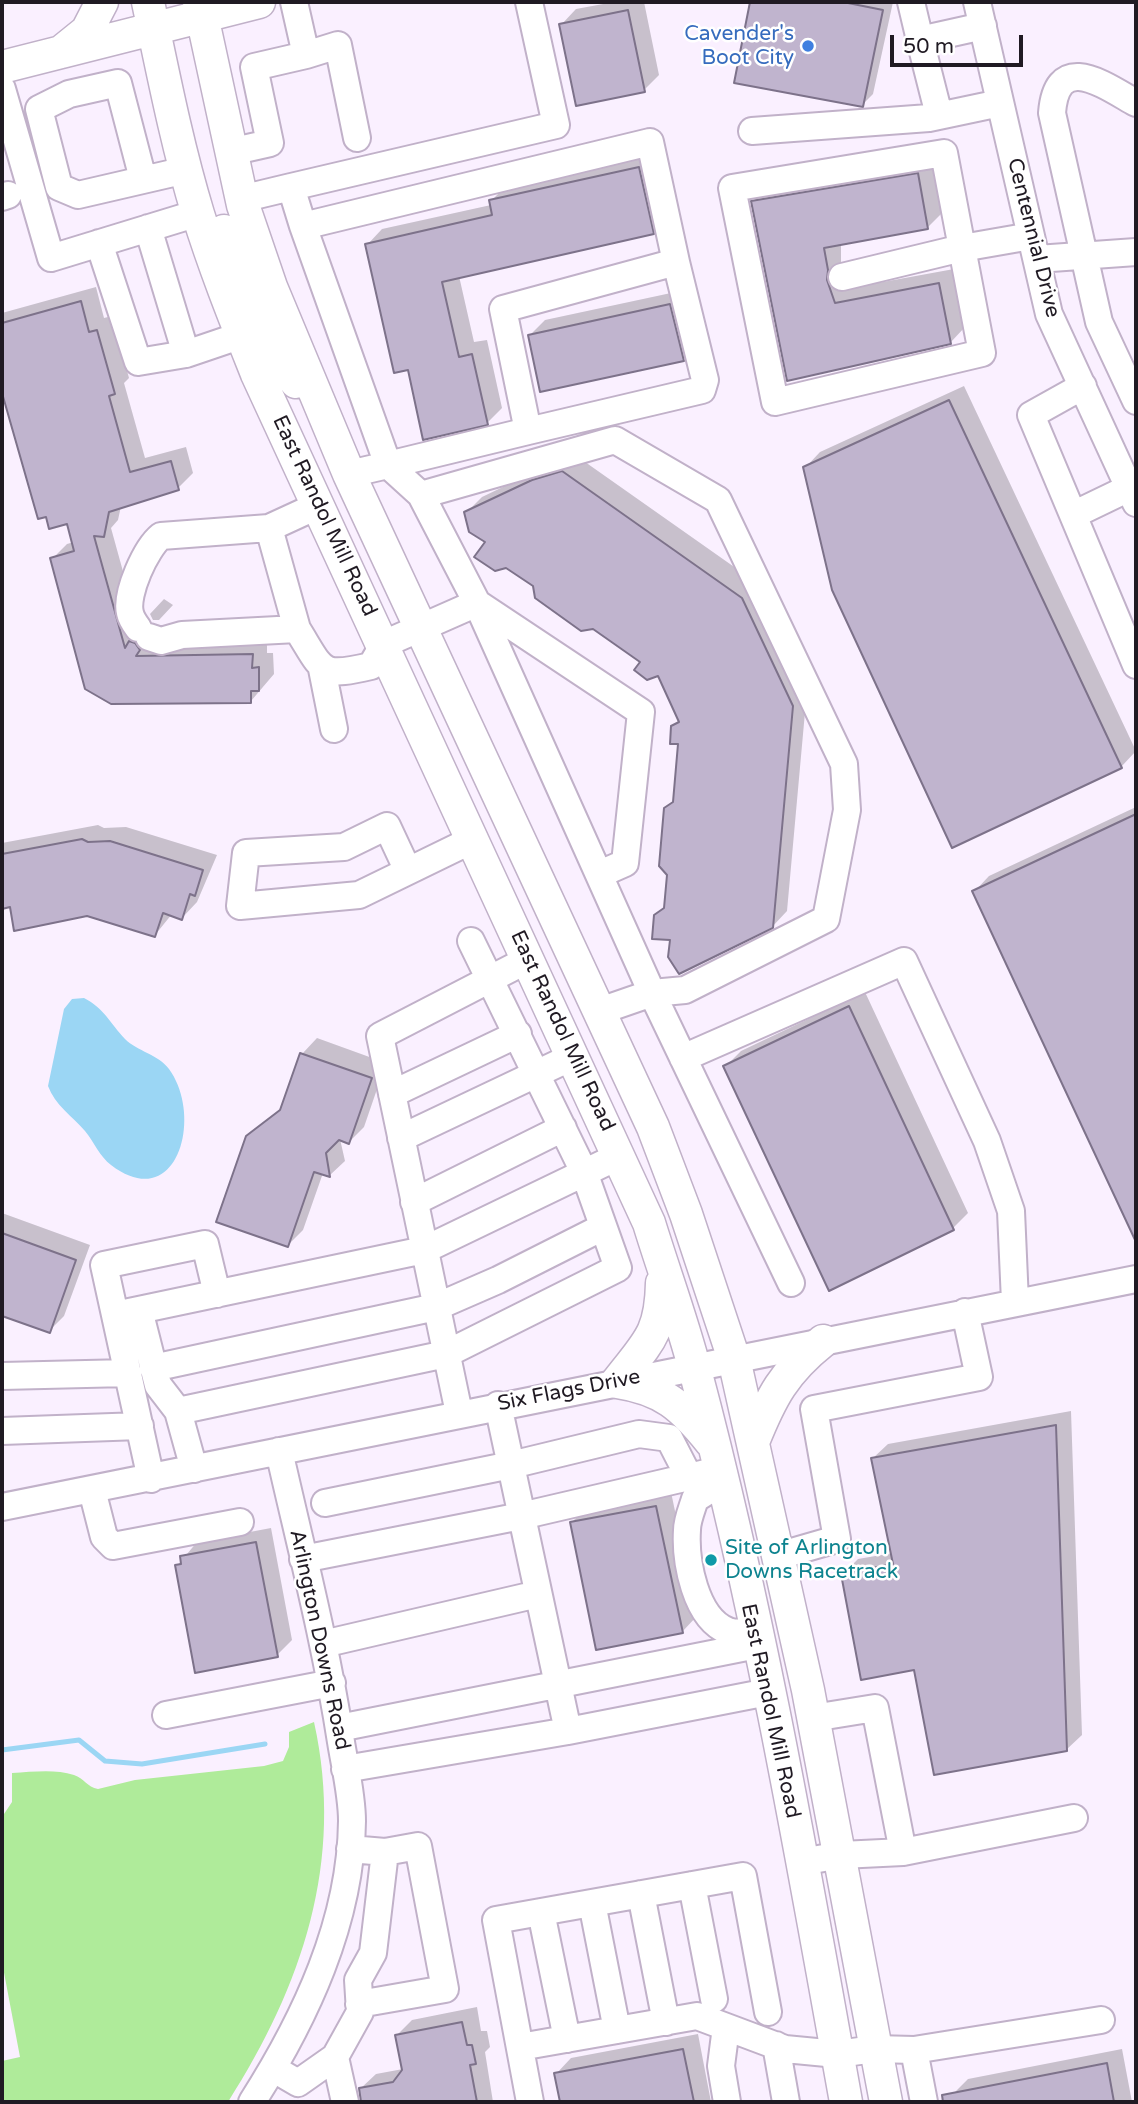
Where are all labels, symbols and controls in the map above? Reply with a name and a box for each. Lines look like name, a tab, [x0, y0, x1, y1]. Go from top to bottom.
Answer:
place label: Cavender's Boot City	[684, 21, 794, 71]
scale bar	[893, 21, 1026, 65]
text: 50 m	[903, 34, 954, 59]
marker: Cavender's Boot City	[800, 38, 816, 54]
street label: Centennial Drive	[1001, 156, 1065, 320]
street label: East Randol Mill Road	[266, 412, 382, 620]
street label: East Randol Mill Road	[504, 927, 620, 1135]
street label: Six Flags Drive	[495, 1365, 643, 1417]
street label: Arlington Downs Road	[283, 1527, 355, 1753]
place label: Site of Arlington Downs Racetrack	[725, 1535, 898, 1585]
marker: Site of Arlington Downs Racetrack	[703, 1552, 719, 1568]
street label: East Randol Mill Road	[735, 1601, 805, 1821]

